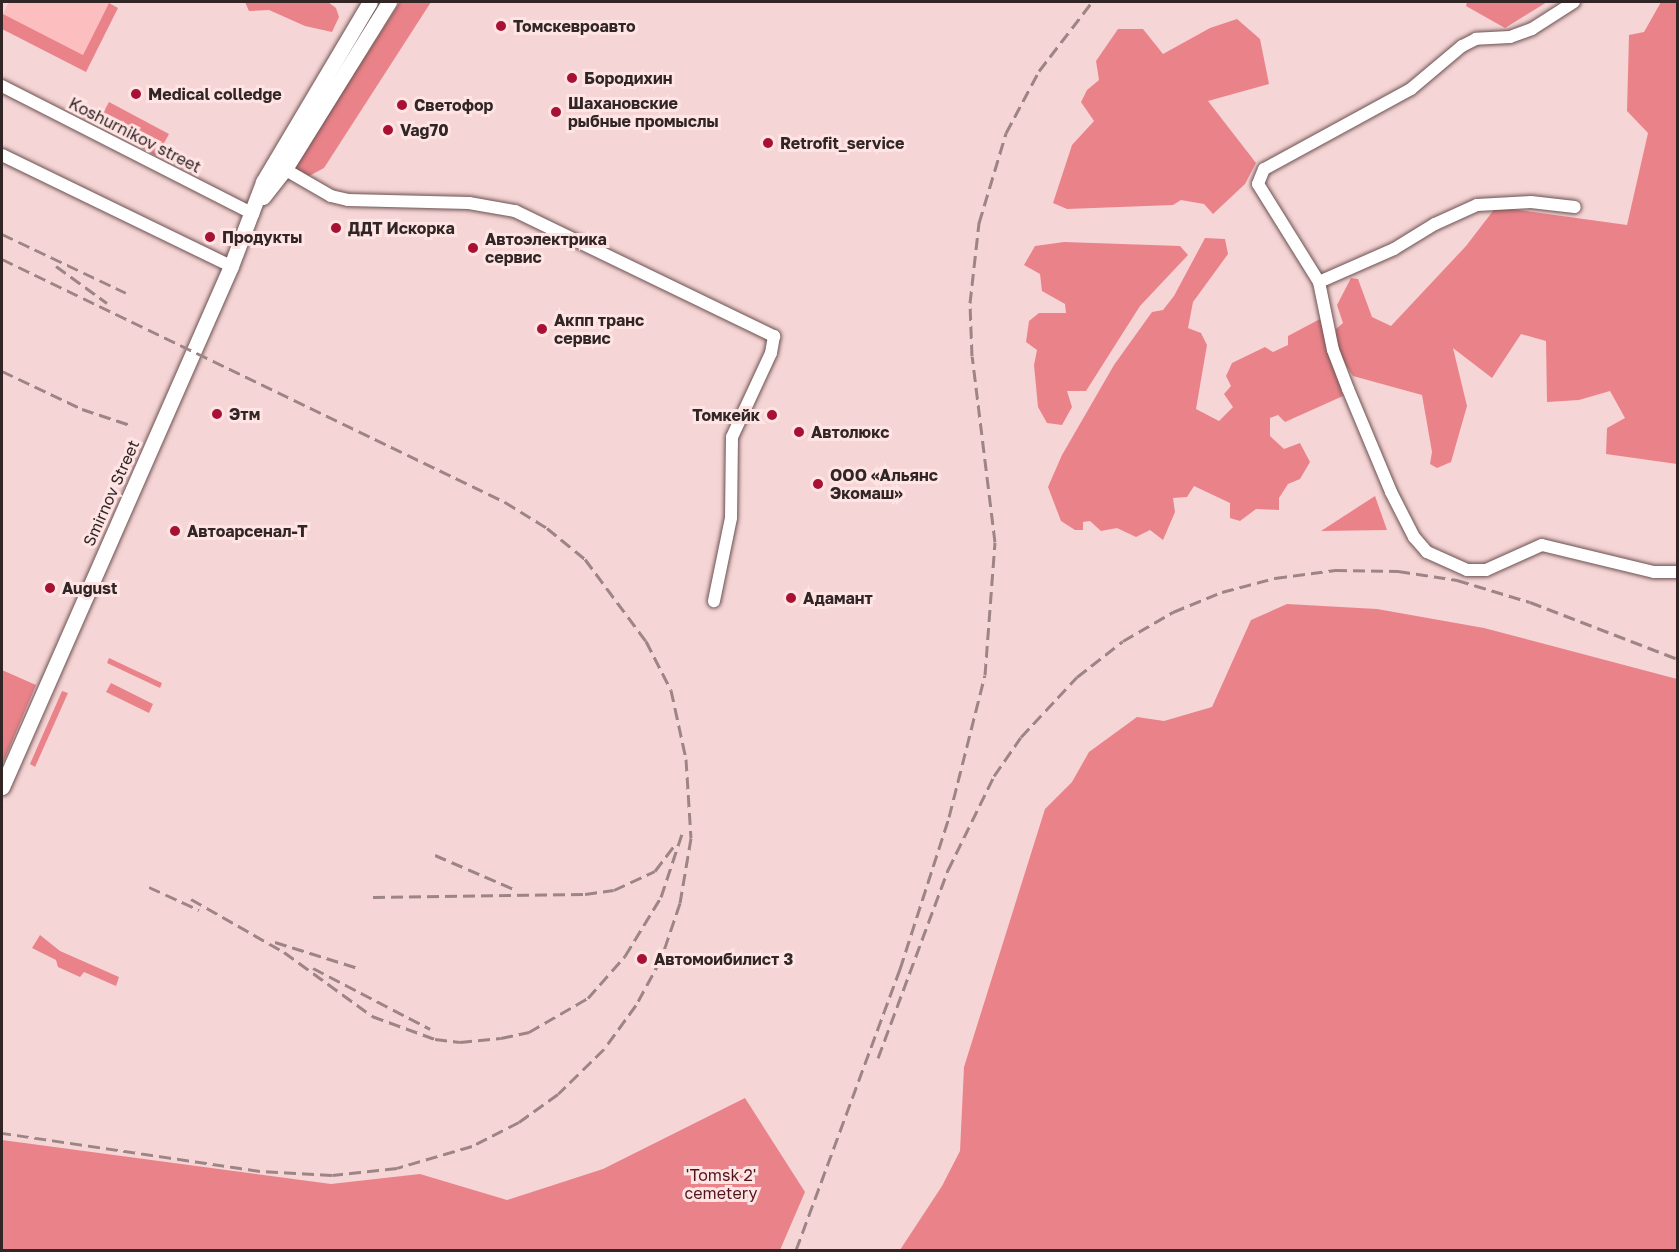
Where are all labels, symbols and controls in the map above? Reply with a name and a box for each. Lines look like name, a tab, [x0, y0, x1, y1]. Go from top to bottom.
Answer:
place label: Томскевроавто	[513, 16, 636, 36]
marker: Томскевроавто	[494, 19, 508, 33]
place label: Бородихин	[584, 68, 672, 88]
marker: Бородихин	[565, 71, 579, 85]
place label: Medical colledge	[148, 84, 282, 104]
marker: Medical colledge	[129, 87, 143, 101]
street label: Koshurnikov street	[66, 93, 204, 177]
place label: Шахановские рыбные промыслы	[568, 93, 719, 131]
place label: Светофор	[414, 95, 493, 115]
marker: Светофор	[395, 98, 409, 112]
marker: Шахановские рыбные промыслы	[549, 105, 563, 119]
place label: Vag70	[400, 120, 449, 140]
marker: Vag70	[381, 123, 395, 137]
place label: Retrofit_service	[780, 133, 904, 153]
marker: Retrofit_service	[761, 136, 775, 150]
place label: ДДТ Искорка	[348, 218, 455, 238]
marker: ДДТ Искорка	[329, 221, 343, 235]
place label: Продукты	[222, 227, 302, 247]
place label: Автоэлектрика сервис	[485, 229, 607, 267]
marker: Продукты	[203, 230, 217, 244]
marker: Автоэлектрика сервис	[466, 241, 480, 255]
place label: Акпп транс сервис	[554, 310, 644, 348]
marker: Акпп транс сервис	[535, 322, 549, 336]
place label: Этм	[229, 404, 260, 424]
place label: Томкейк	[692, 405, 760, 425]
marker: Этм	[210, 407, 224, 421]
marker: Томкейк	[765, 408, 779, 422]
place label: Автолюкс	[811, 422, 889, 442]
marker: Автолюкс	[792, 425, 806, 439]
street label: Smirnov Street	[79, 437, 143, 549]
place label: ООО «Альянс Экомаш»	[830, 465, 938, 503]
marker: ООО «Альянс Экомаш»	[811, 477, 825, 491]
place label: Автоарсенал-Т	[187, 521, 308, 541]
marker: Автоарсенал-Т	[168, 524, 182, 538]
place label: August	[62, 578, 117, 598]
marker: August	[43, 581, 57, 595]
place label: Адамант	[803, 588, 873, 608]
marker: Адамант	[784, 591, 798, 605]
place label: Автомоибилист 3	[654, 949, 793, 969]
marker: Автомоибилист 3	[635, 952, 649, 966]
park label: 'Tomsk 2' cemetery	[685, 1165, 757, 1203]

